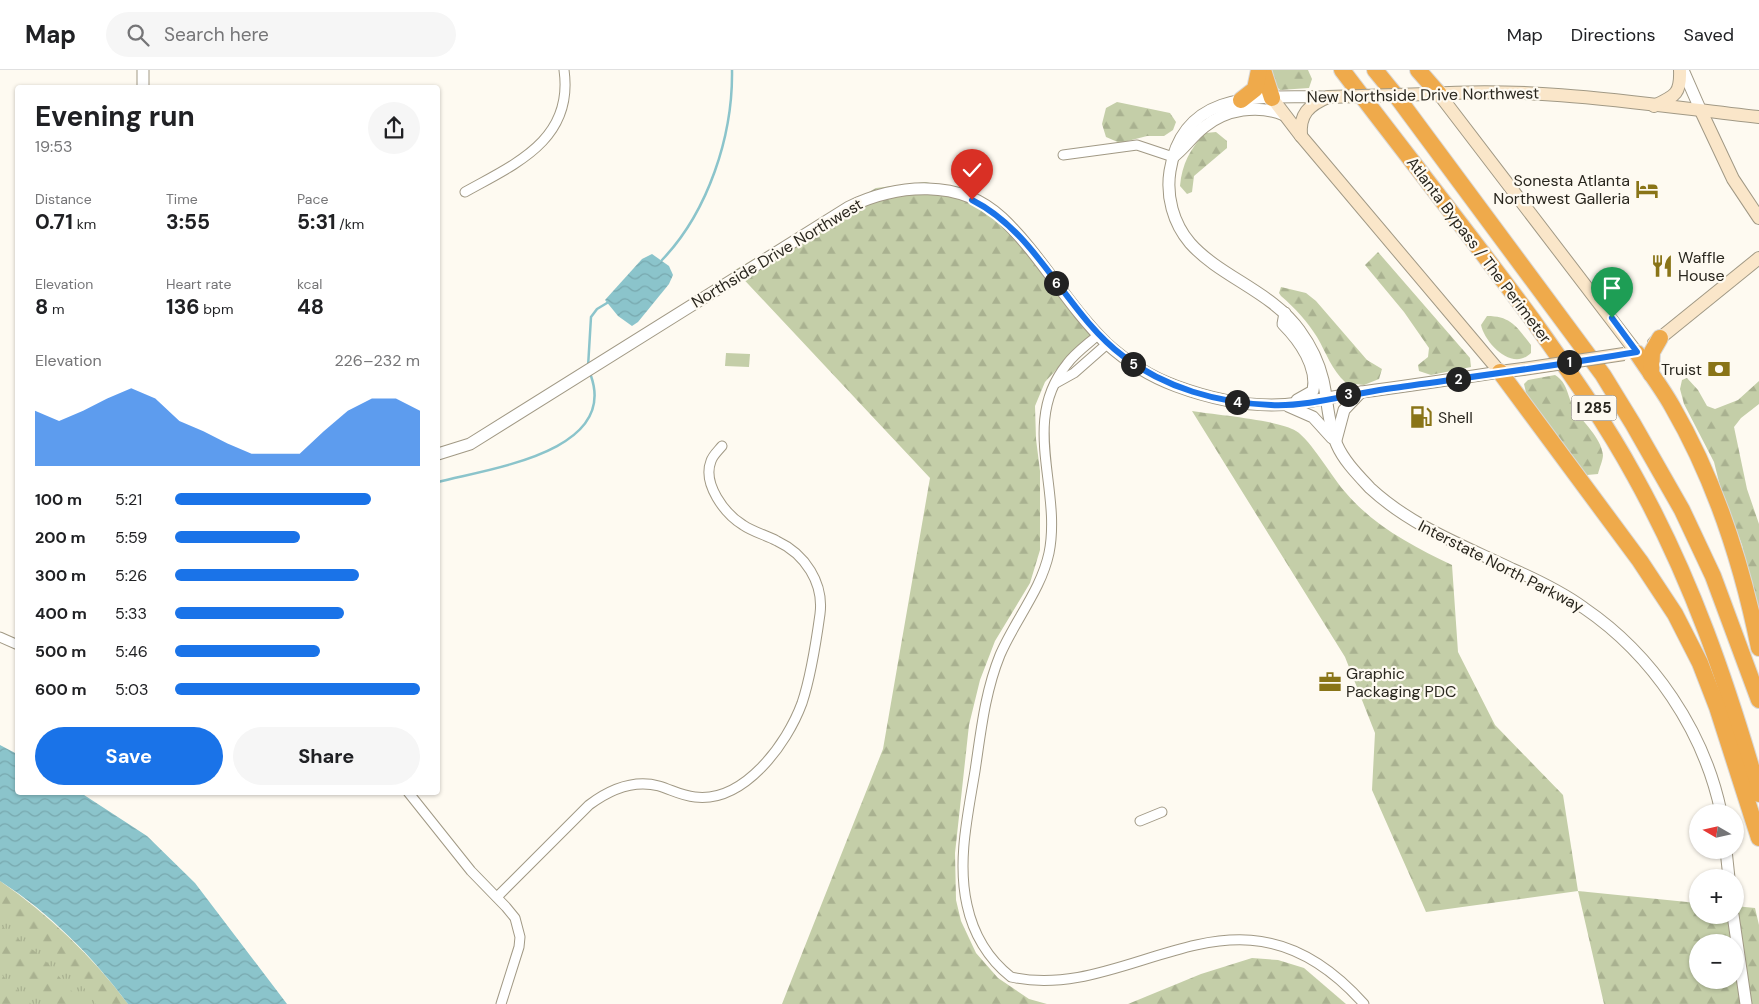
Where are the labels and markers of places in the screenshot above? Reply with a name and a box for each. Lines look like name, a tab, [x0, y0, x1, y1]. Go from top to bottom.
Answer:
pin	[951, 149, 993, 200]
place label: Sonesta Atlanta Northwest Galleria	[1493, 170, 1630, 209]
hotel icon: Sonesta Atlanta Northwest Galleria	[1634, 176, 1660, 202]
place label: Waffle House	[1678, 247, 1725, 286]
restaurant icon: Waffle House	[1649, 253, 1675, 279]
pin	[1591, 267, 1633, 318]
pin: 6	[1044, 270, 1068, 296]
pin: 1	[1556, 350, 1582, 374]
pin: 5	[1120, 352, 1146, 376]
bank icon: Truist	[1706, 356, 1732, 382]
place label: Truist	[1661, 359, 1702, 380]
pin: 2	[1446, 366, 1470, 392]
pin: 3	[1336, 382, 1360, 406]
pin: 4	[1224, 390, 1250, 414]
fuel station icon: Shell	[1408, 404, 1434, 430]
place label: Shell	[1438, 407, 1473, 428]
place label: Graphic Packaging PDC	[1346, 663, 1456, 702]
office icon: Graphic Packaging PDC	[1317, 669, 1343, 695]

